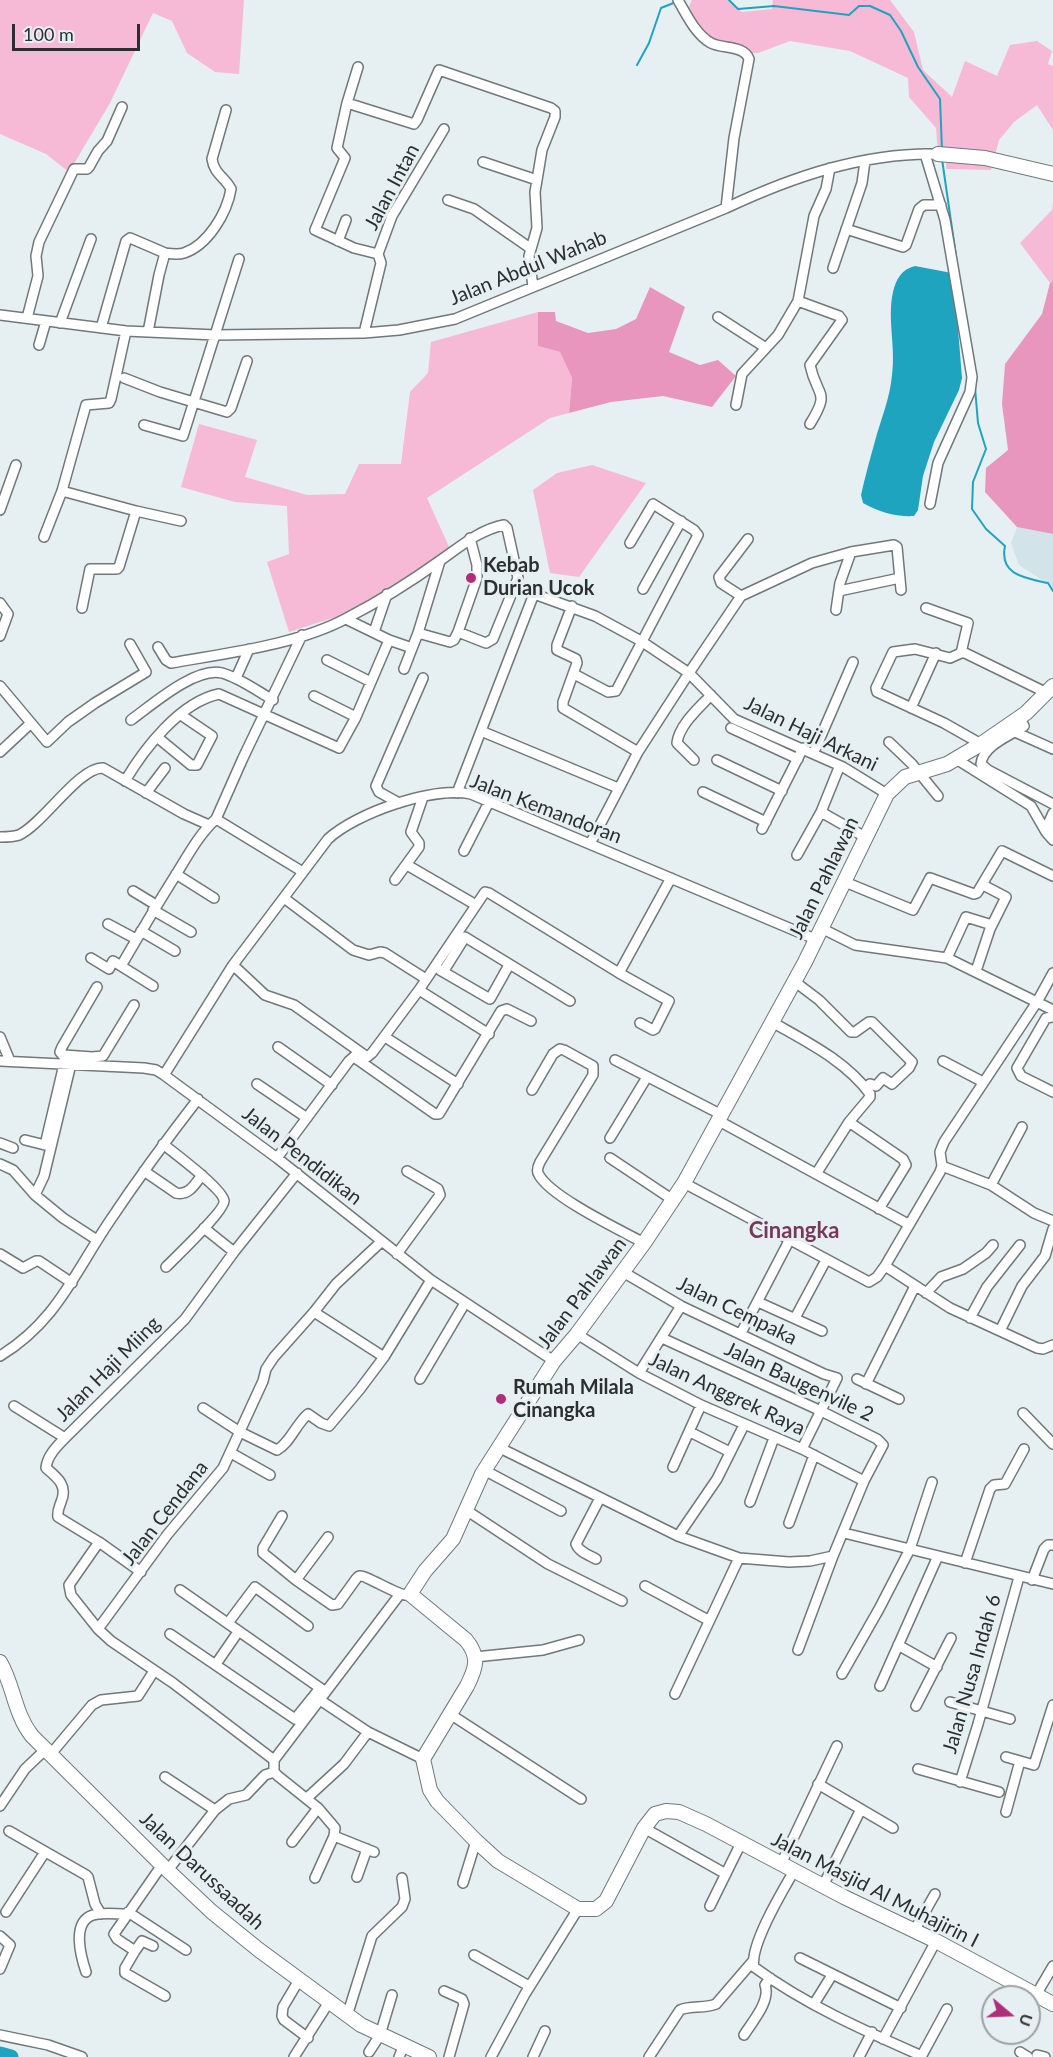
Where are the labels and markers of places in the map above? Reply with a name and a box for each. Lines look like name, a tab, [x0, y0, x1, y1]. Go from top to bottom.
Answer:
place label: Kebab Durian Ucok	[483, 554, 594, 601]
marker: Kebab Durian Ucok	[464, 571, 478, 585]
place label: Rumah Milala Cinangka	[513, 1376, 634, 1423]
marker: Rumah Milala Cinangka	[494, 1392, 508, 1406]

